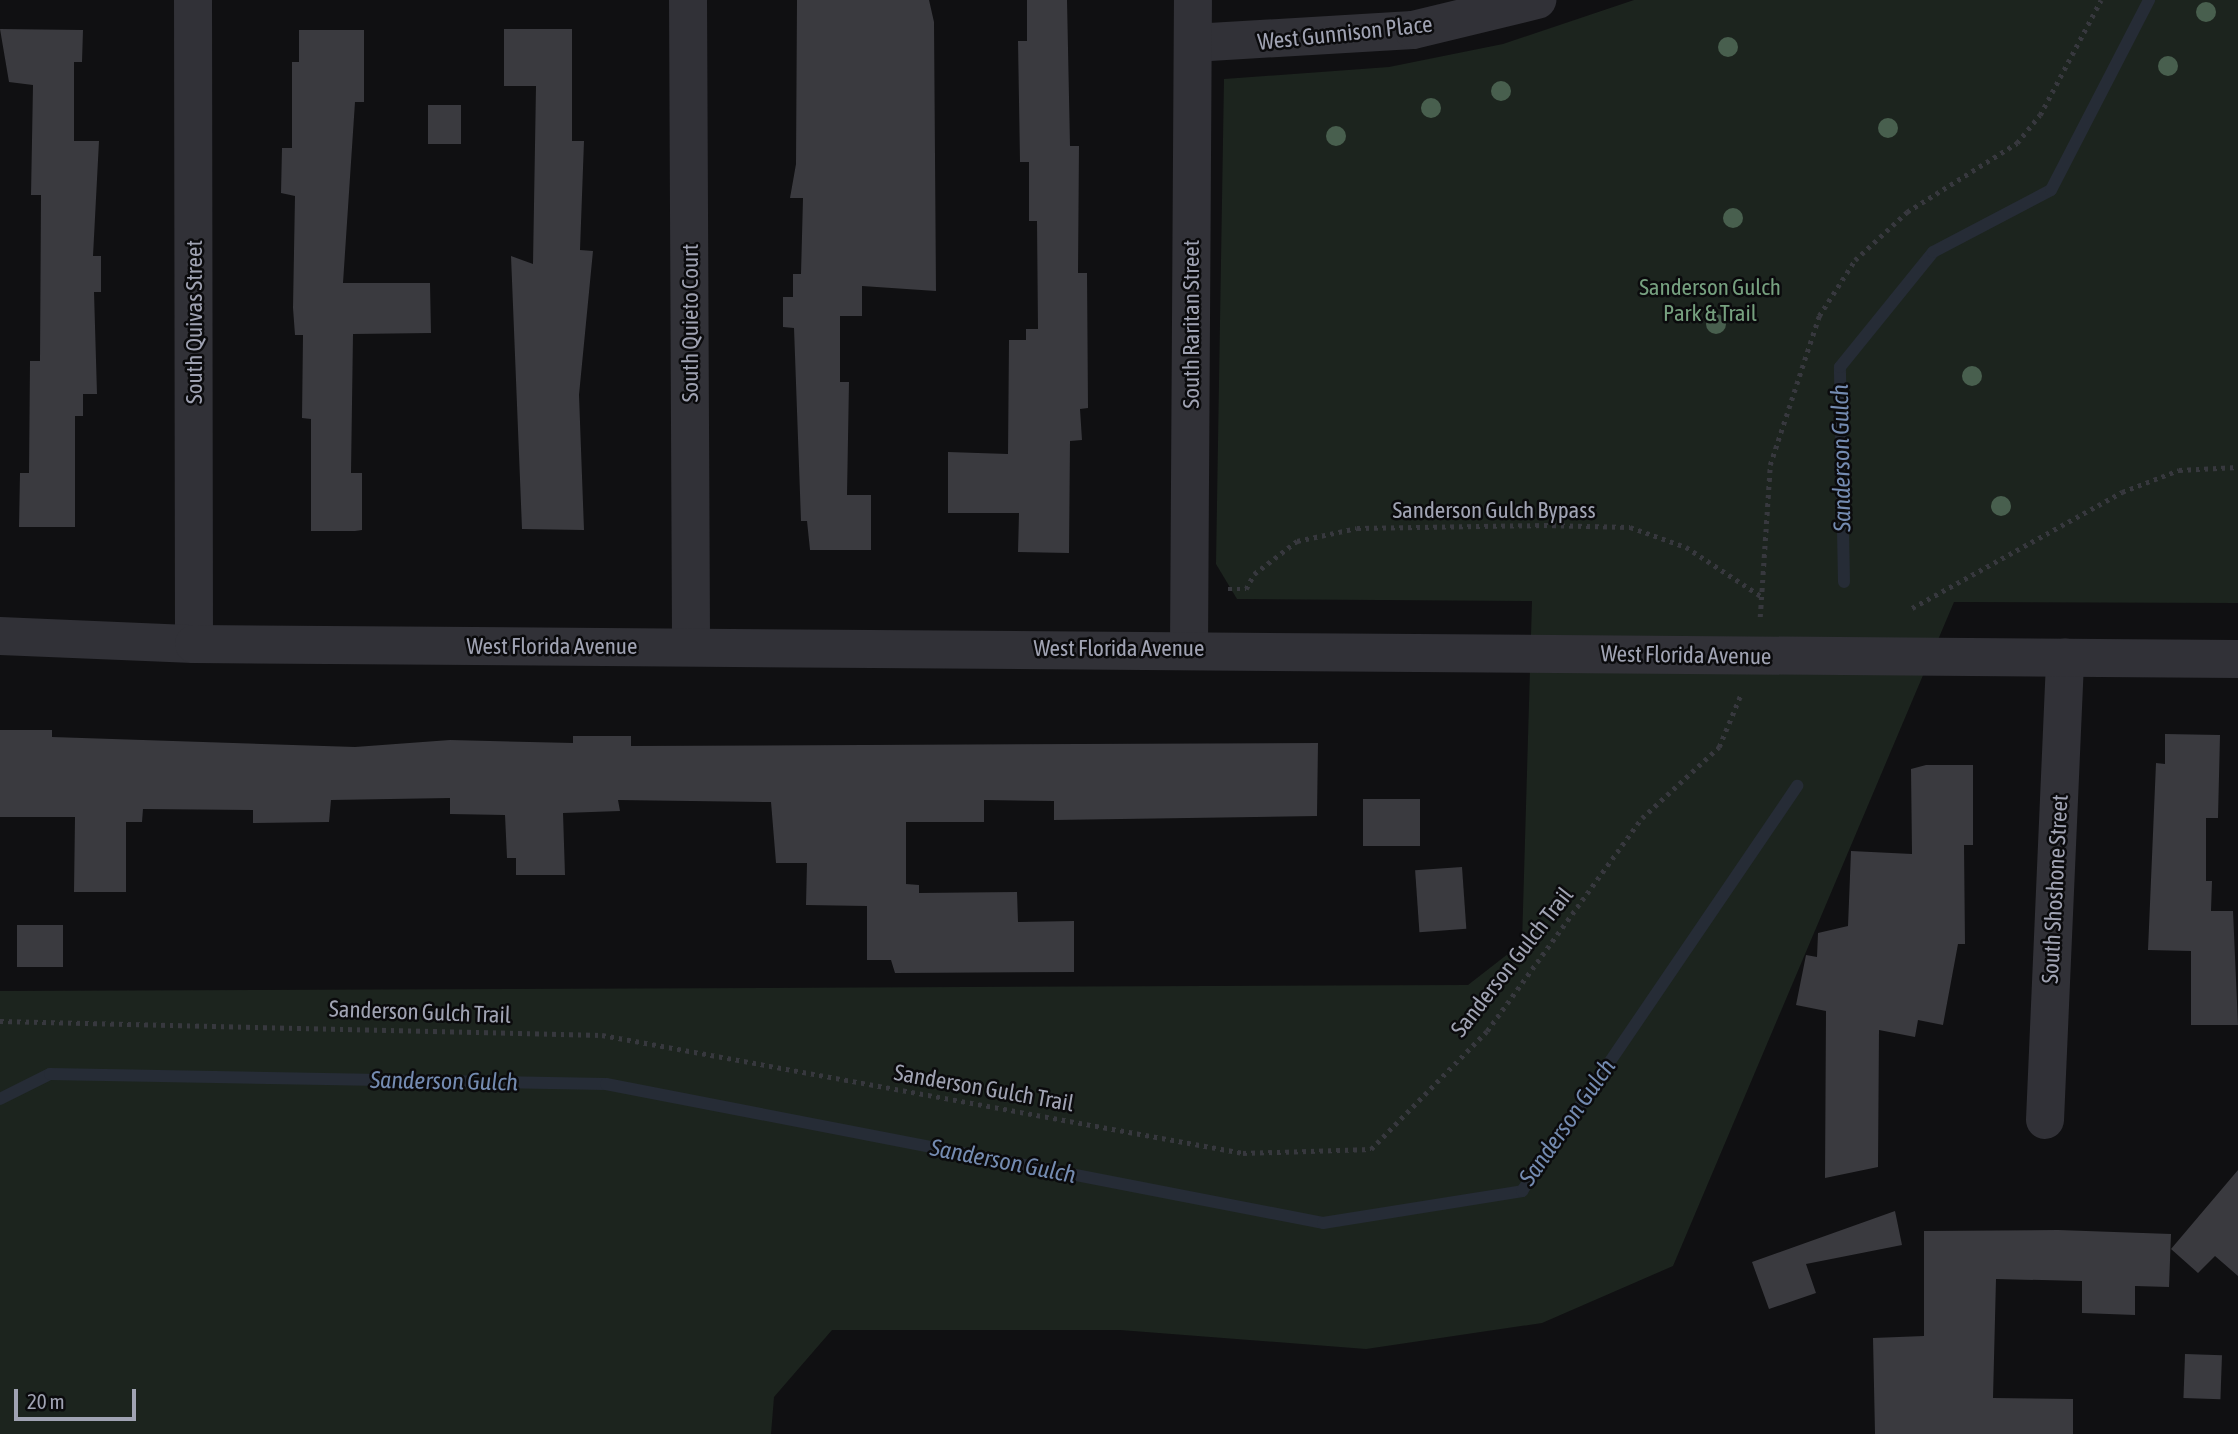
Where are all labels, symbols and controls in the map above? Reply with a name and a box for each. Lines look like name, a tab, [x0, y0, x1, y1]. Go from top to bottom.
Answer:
street label: West Gunnison Place	[1256, 10, 1434, 56]
street label: South Quivas Street	[180, 240, 208, 404]
street label: South Raritan Street	[1177, 240, 1205, 408]
street label: South Quieto Court	[676, 244, 704, 402]
park label: Sanderson Gulch Park & Trail	[1639, 273, 1781, 327]
water label: Sanderson Gulch	[1825, 384, 1857, 532]
street label: Sanderson Gulch Bypass	[1392, 496, 1596, 524]
street label: West Florida Avenue	[467, 632, 637, 660]
street label: West Florida Avenue	[1034, 634, 1204, 662]
street label: West Florida Avenue	[1600, 640, 1772, 670]
street label: South Shoshone Street	[2036, 794, 2074, 984]
street label: Sanderson Gulch Trail	[1445, 882, 1579, 1042]
street label: Sanderson Gulch Trail	[329, 995, 511, 1029]
water label: Sanderson Gulch	[1513, 1053, 1621, 1191]
street label: Sanderson Gulch Trail	[892, 1059, 1076, 1117]
water label: Sanderson Gulch	[370, 1065, 518, 1097]
water label: Sanderson Gulch	[928, 1133, 1078, 1189]
scale bar	[18, 1374, 140, 1418]
text: 20 m	[27, 1389, 65, 1413]

